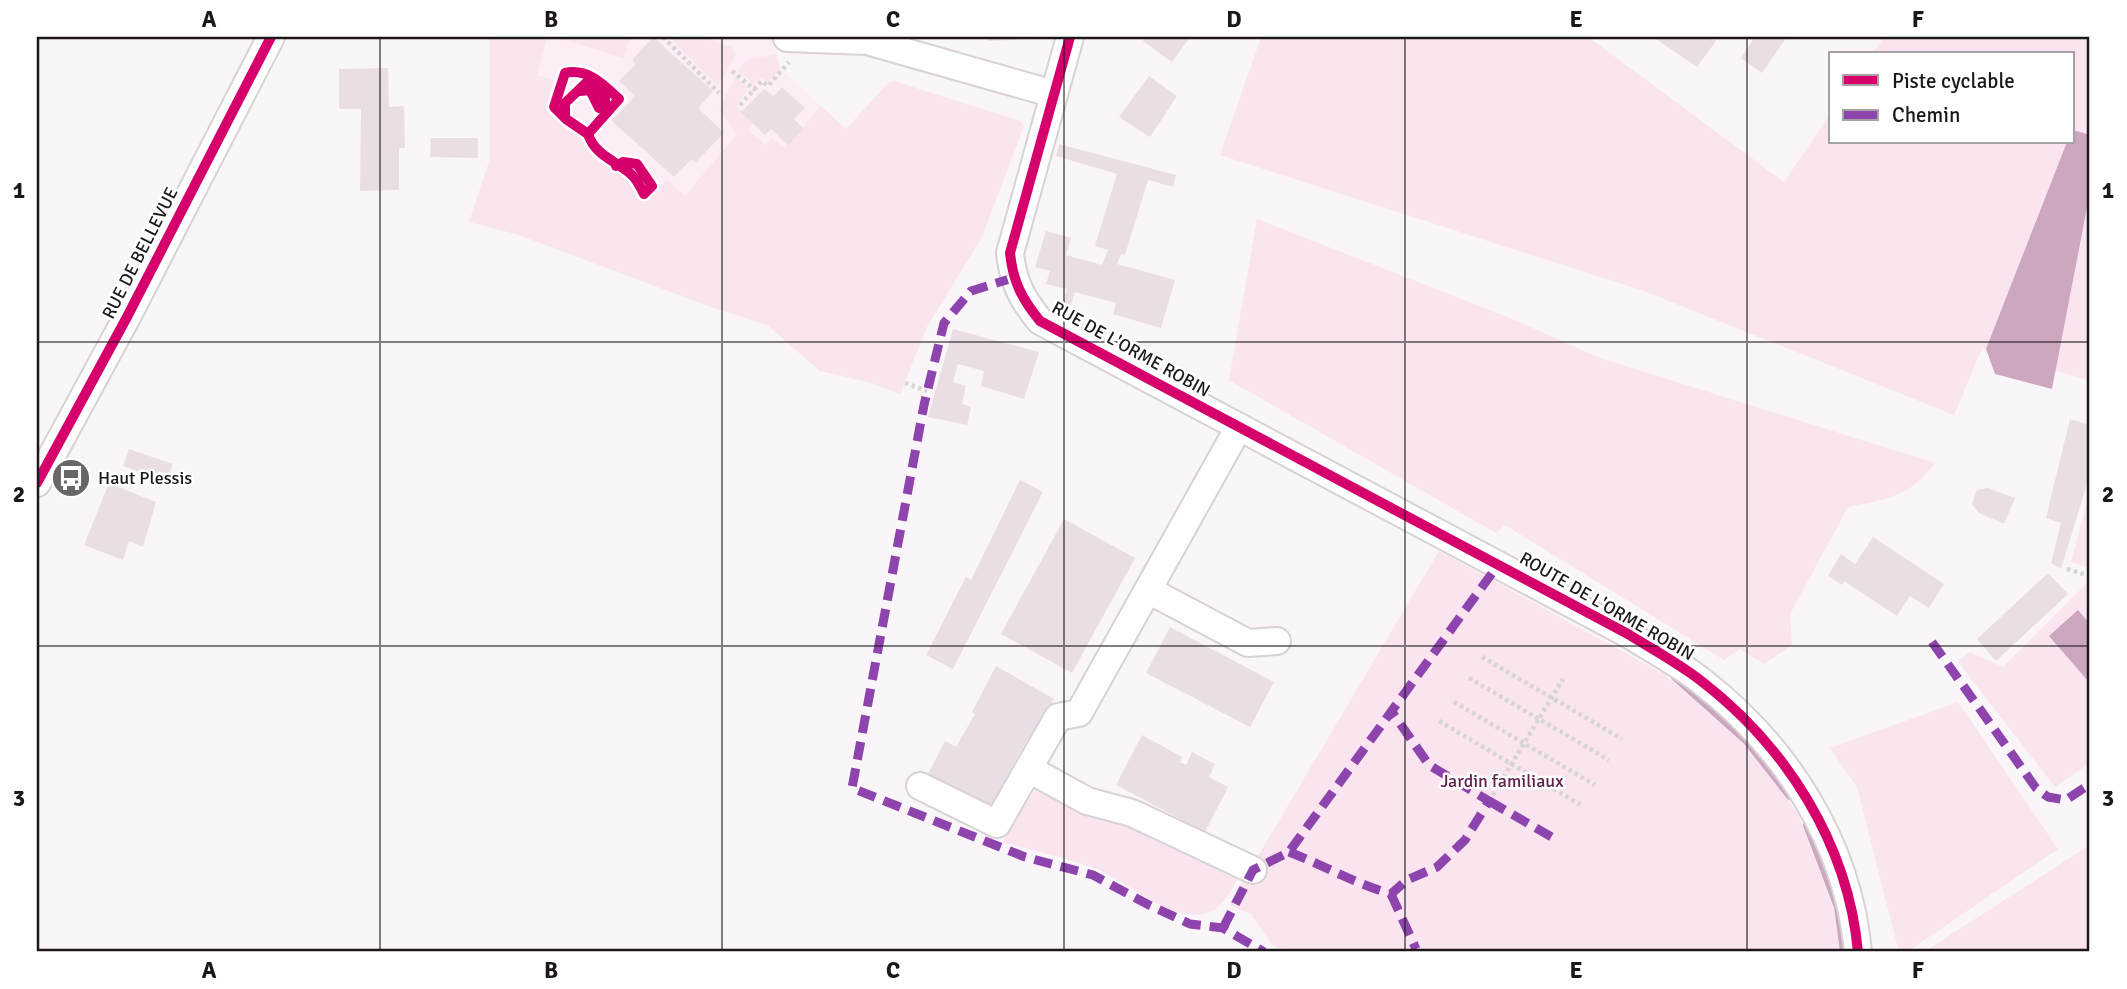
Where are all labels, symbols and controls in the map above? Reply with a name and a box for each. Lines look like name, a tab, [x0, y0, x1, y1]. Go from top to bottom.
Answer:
text: A	[202, 5, 217, 34]
text: B	[544, 5, 558, 34]
text: C	[886, 5, 900, 34]
text: D	[1226, 5, 1242, 34]
text: E	[1569, 5, 1583, 34]
text: F	[1912, 5, 1924, 34]
legend	[1829, 52, 2074, 144]
text: Piste cyclable	[1892, 68, 2015, 94]
text: Chemin	[1892, 102, 1961, 128]
text: 1	[13, 176, 25, 205]
text: 1	[2102, 176, 2114, 205]
street label: RUE DE BELLEVUE	[97, 183, 183, 323]
street label: RUE DE L'ORME ROBIN	[1048, 296, 1214, 402]
bus stop icon: Haut Plessis	[50, 457, 92, 499]
place label: Haut Plessis	[98, 467, 192, 489]
text: 2	[13, 480, 25, 509]
text: 2	[2102, 480, 2114, 509]
street label: ROUTE DE L'ORME ROBIN	[1516, 547, 1698, 665]
park label: Jardin familiaux	[1440, 770, 1564, 792]
text: 3	[13, 784, 25, 813]
text: 3	[2102, 784, 2114, 813]
text: A	[202, 956, 217, 985]
text: B	[544, 956, 558, 985]
text: C	[886, 956, 900, 985]
text: D	[1226, 956, 1242, 985]
text: E	[1569, 956, 1583, 985]
text: F	[1912, 956, 1924, 985]

